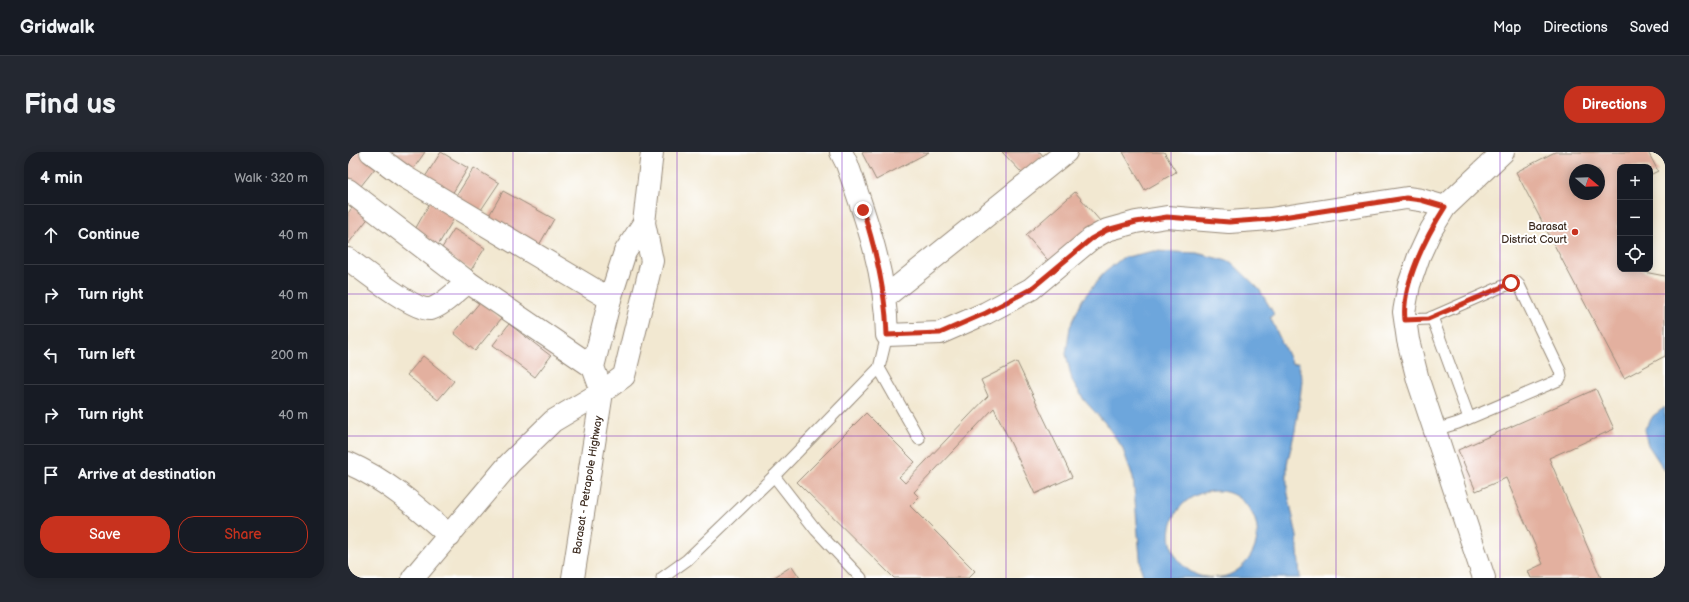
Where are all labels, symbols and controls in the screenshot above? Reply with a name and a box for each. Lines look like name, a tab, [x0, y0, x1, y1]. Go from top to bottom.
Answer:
text: Gridwalk	[20, 16, 95, 39]
text: Map	[1493, 19, 1521, 36]
text: Directions	[1543, 19, 1608, 36]
text: Saved	[1630, 19, 1669, 36]
button: Directions	[1564, 86, 1665, 123]
text: Find us	[24, 88, 116, 121]
north arrow	[1569, 164, 1605, 200]
map controls	[1617, 164, 1653, 272]
button: +	[1617, 164, 1653, 200]
text: 4 min	[40, 168, 83, 188]
text: Walk · 320 m	[234, 170, 308, 186]
button: −	[1617, 200, 1653, 236]
route end	[854, 201, 872, 219]
place label: Barasat District Court	[1501, 220, 1568, 246]
icon: ahead	[40, 224, 62, 246]
text: Continue	[78, 225, 140, 244]
text: 40 m	[278, 227, 308, 243]
marker: Barasat District Court	[1570, 227, 1580, 237]
button: locate	[1617, 236, 1653, 272]
route start	[1502, 274, 1520, 292]
icon: right	[40, 284, 62, 306]
text: Turn right	[78, 285, 143, 304]
text: 40 m	[278, 287, 308, 303]
icon: left	[40, 344, 62, 366]
text: Turn left	[78, 345, 135, 364]
text: 200 m	[271, 347, 308, 363]
icon: right	[40, 404, 62, 426]
text: Turn right	[78, 405, 143, 424]
text: 40 m	[278, 407, 308, 423]
street label: Barasat - Petrapole Highway	[570, 415, 605, 555]
icon: arrive	[40, 464, 62, 486]
text: Arrive at destination	[78, 465, 216, 484]
button: Save	[40, 516, 170, 553]
button: Share	[178, 516, 308, 553]

